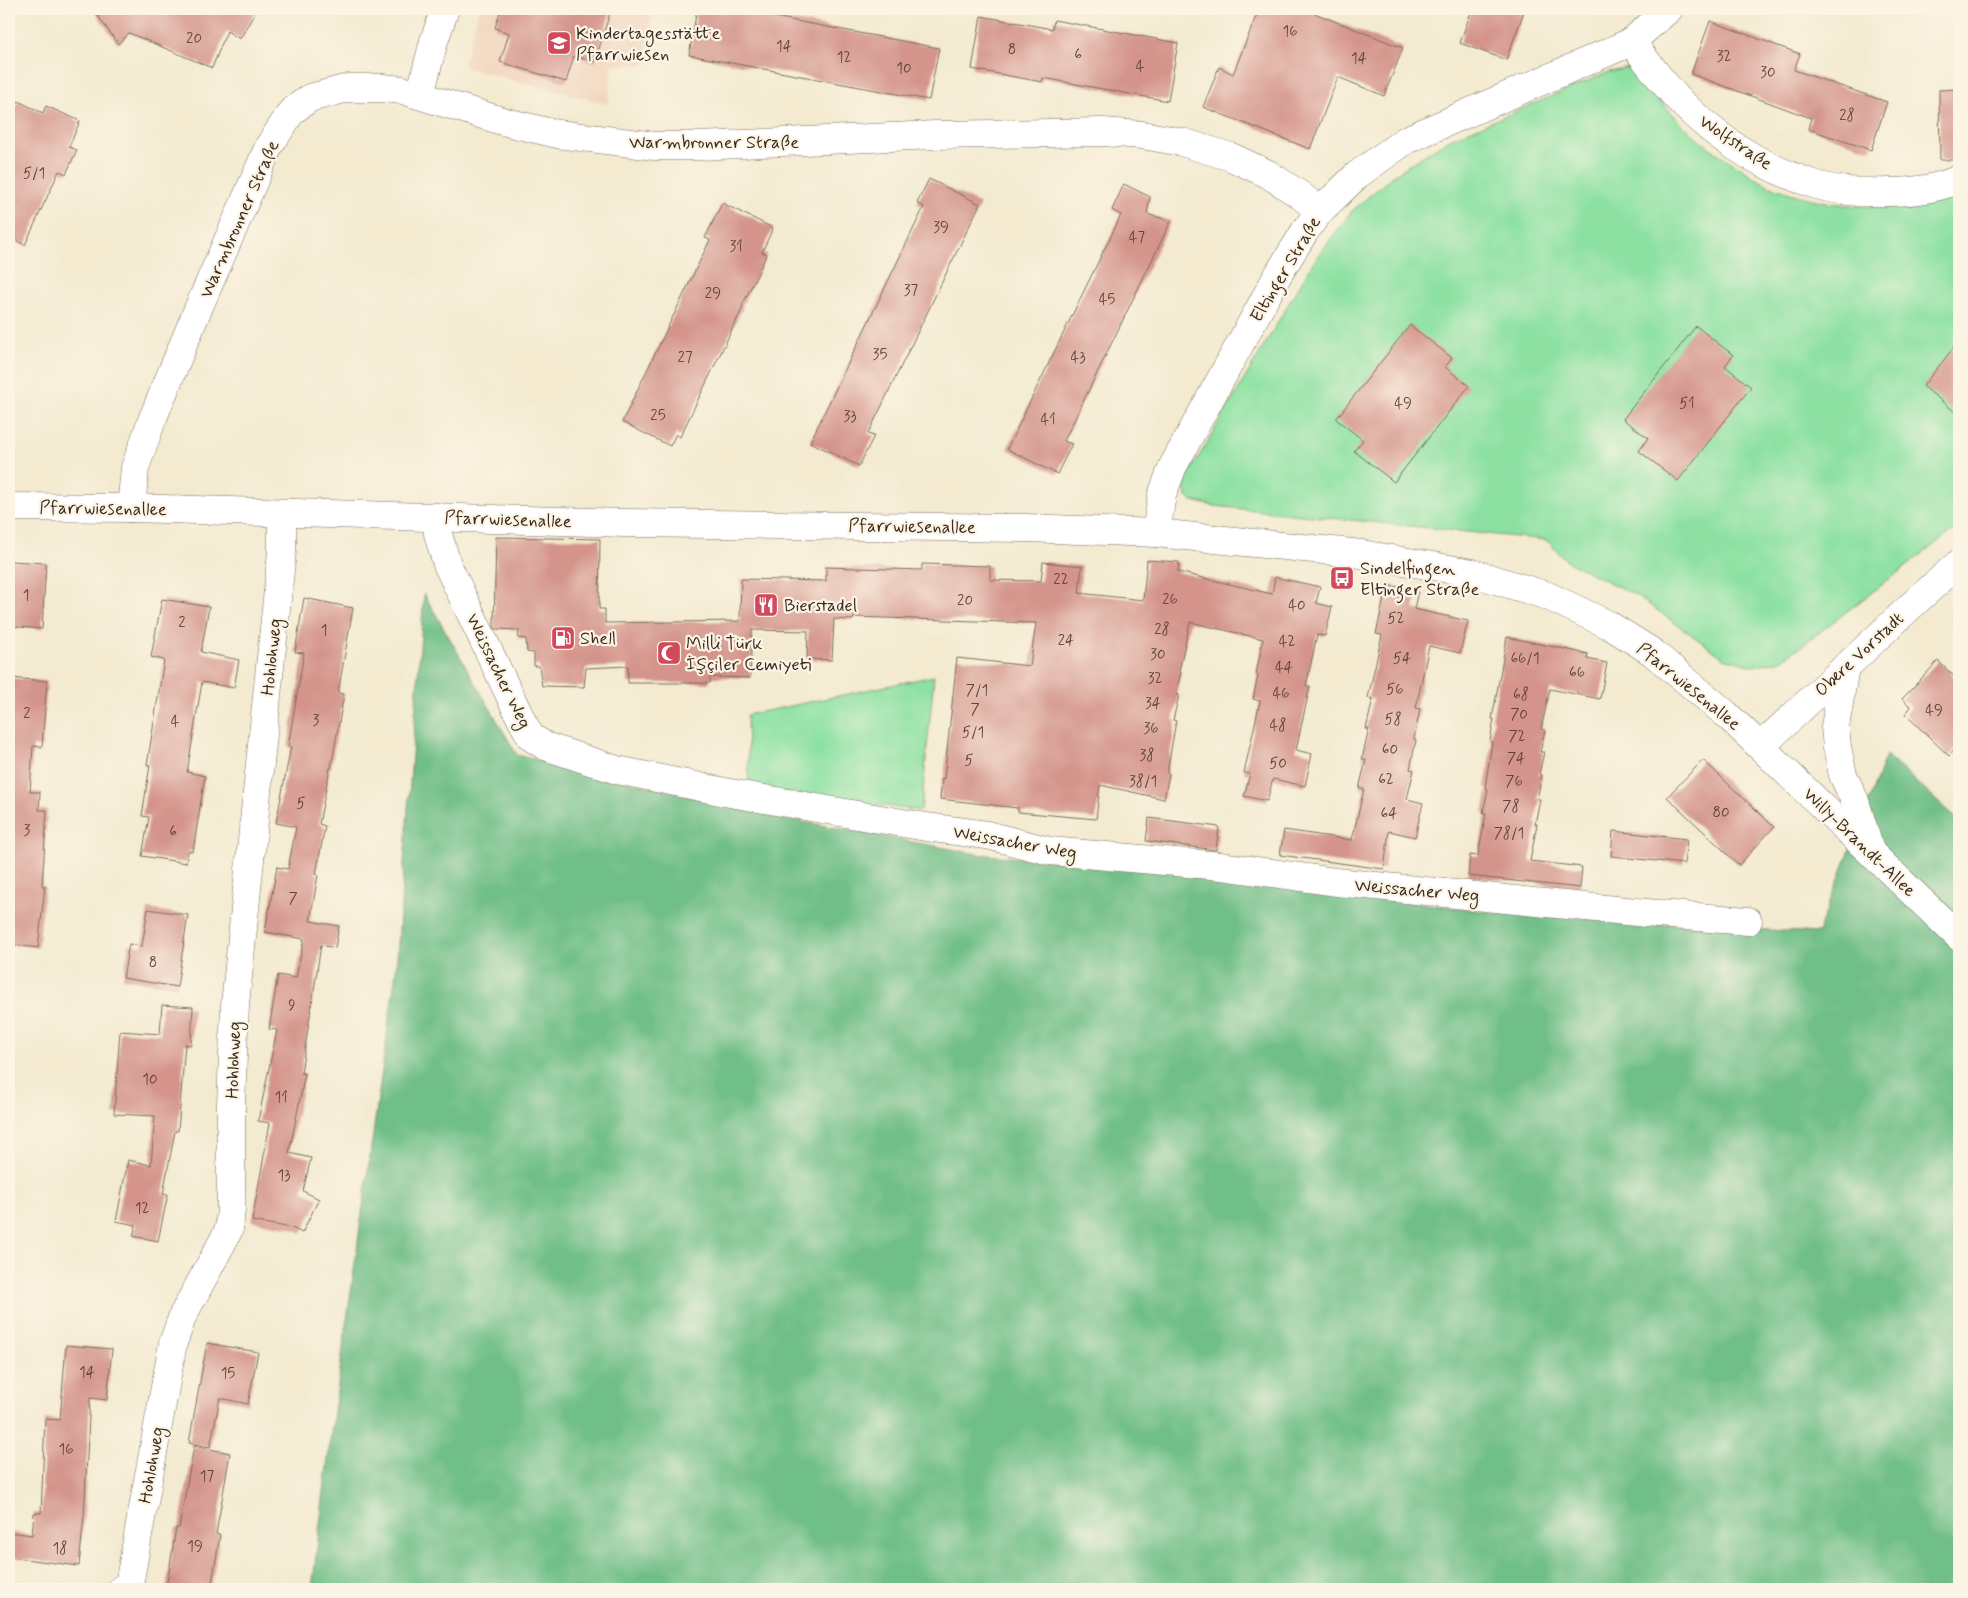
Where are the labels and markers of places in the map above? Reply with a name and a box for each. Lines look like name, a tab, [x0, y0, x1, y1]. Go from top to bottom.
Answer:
place label: Kindertagesstätte Pfarrwiesen	[576, 22, 720, 67]
school or university icon: Kindertagesstätte Pfarrwiesen	[546, 30, 572, 56]
place label: Sindelfingen Eltinger Straße	[1360, 557, 1479, 604]
bus stop icon: Sindelfingen Eltinger Straße	[1329, 565, 1355, 591]
restaurant icon: Bierstadel	[753, 592, 779, 618]
place label: Bierstadel	[784, 594, 857, 618]
fuel station icon: Shell	[550, 625, 576, 651]
place label: Shell	[580, 627, 616, 651]
place label: Milli Türk İşçiler Cemiyeti	[686, 632, 812, 677]
mosque icon: Milli Türk İşçiler Cemiyeti	[656, 640, 682, 666]

